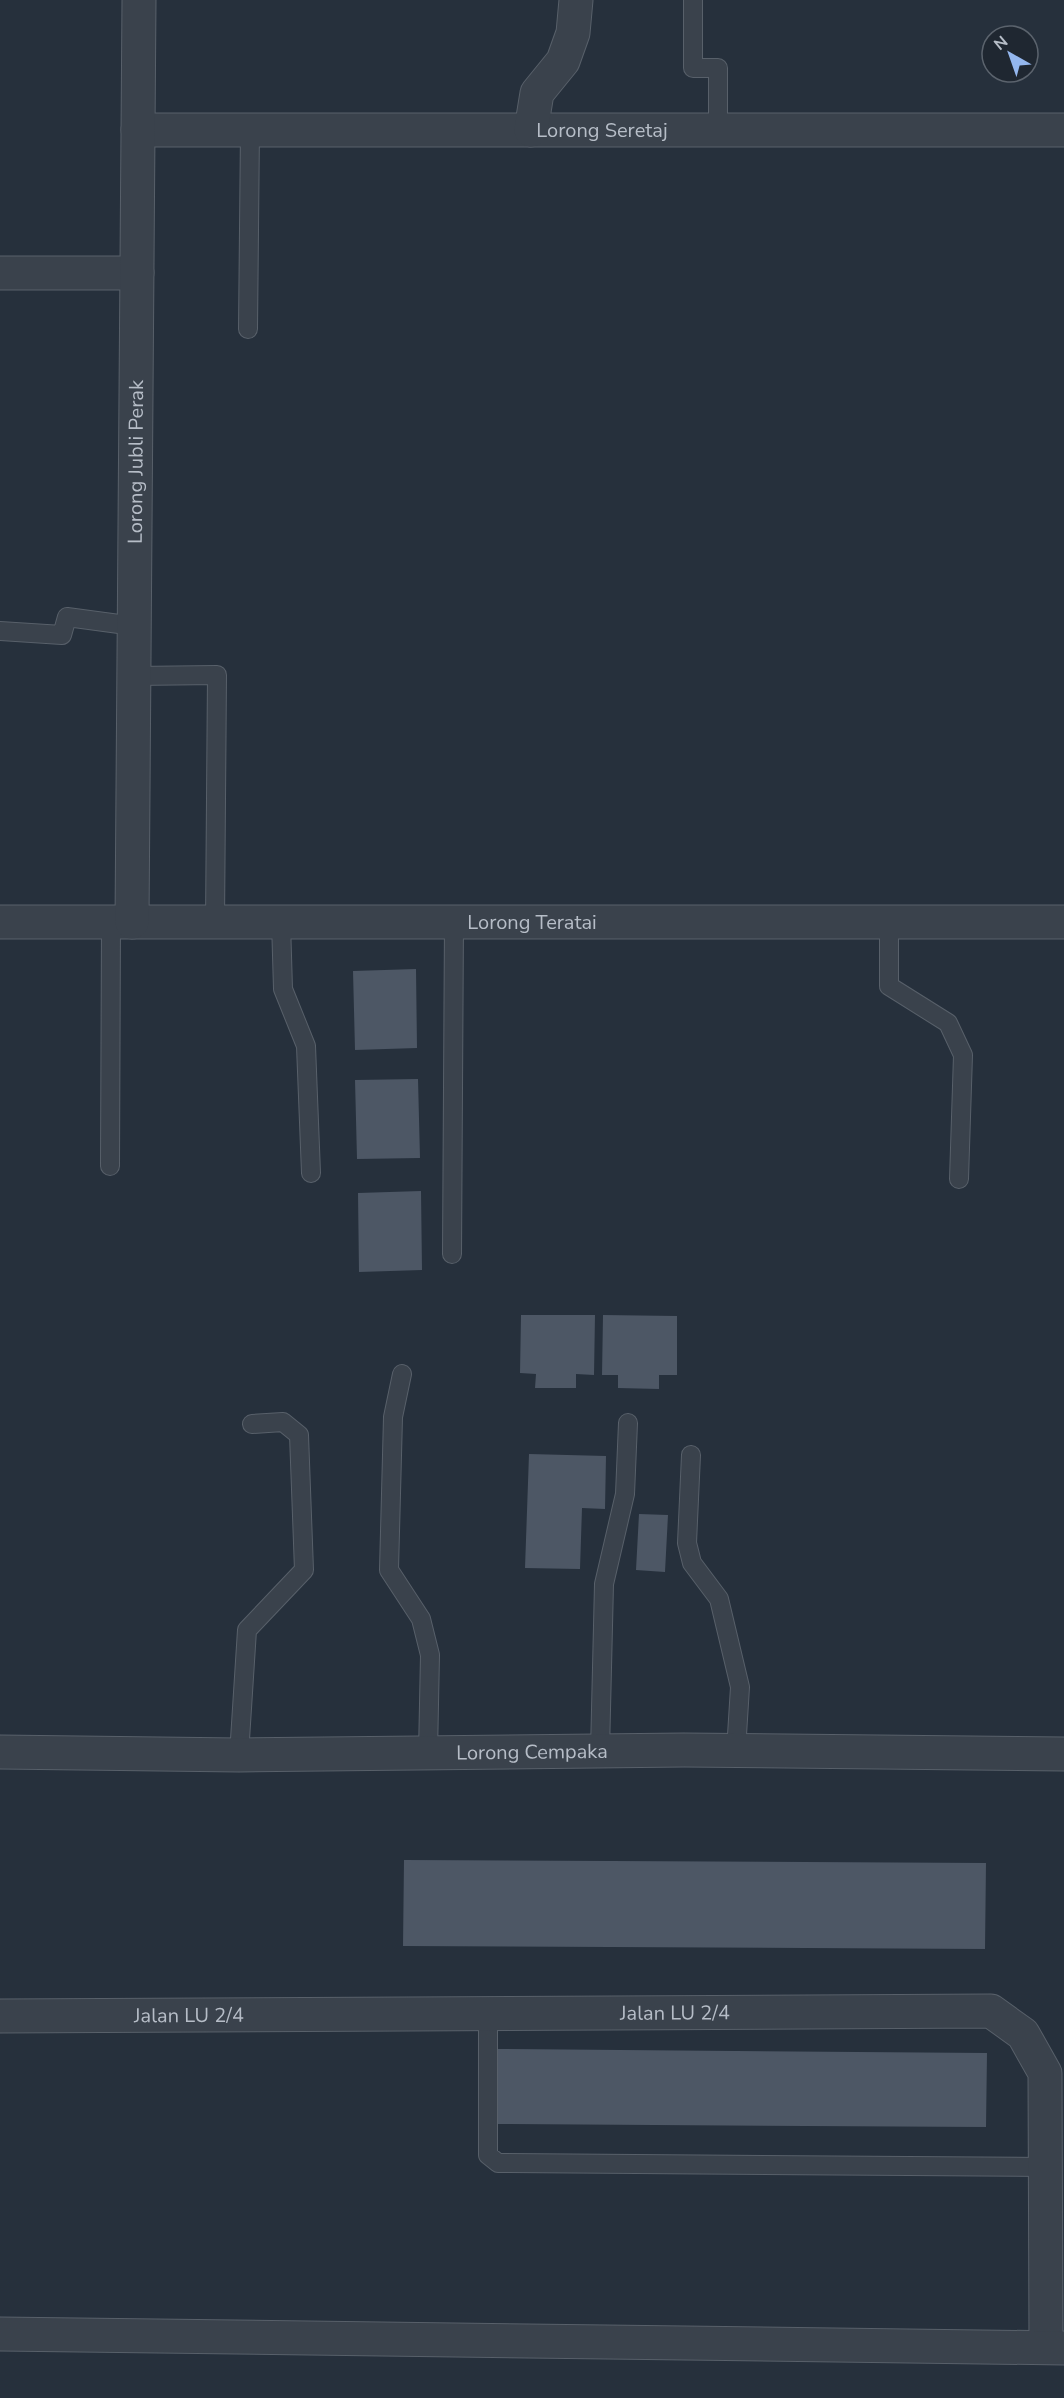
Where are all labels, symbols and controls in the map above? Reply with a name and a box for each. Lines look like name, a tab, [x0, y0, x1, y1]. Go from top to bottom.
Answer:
north arrow	[980, 24, 1040, 84]
text: N	[989, 31, 1013, 56]
street label: Lorong Seretaj	[536, 117, 668, 144]
street label: Lorong Jubli Perak	[121, 379, 150, 544]
street label: Lorong Teratai	[467, 909, 597, 936]
street label: Lorong Cempaka	[456, 1737, 608, 1766]
street label: Jalan LU 2/4	[619, 1999, 730, 2026]
street label: Jalan LU 2/4	[133, 2001, 244, 2029]

